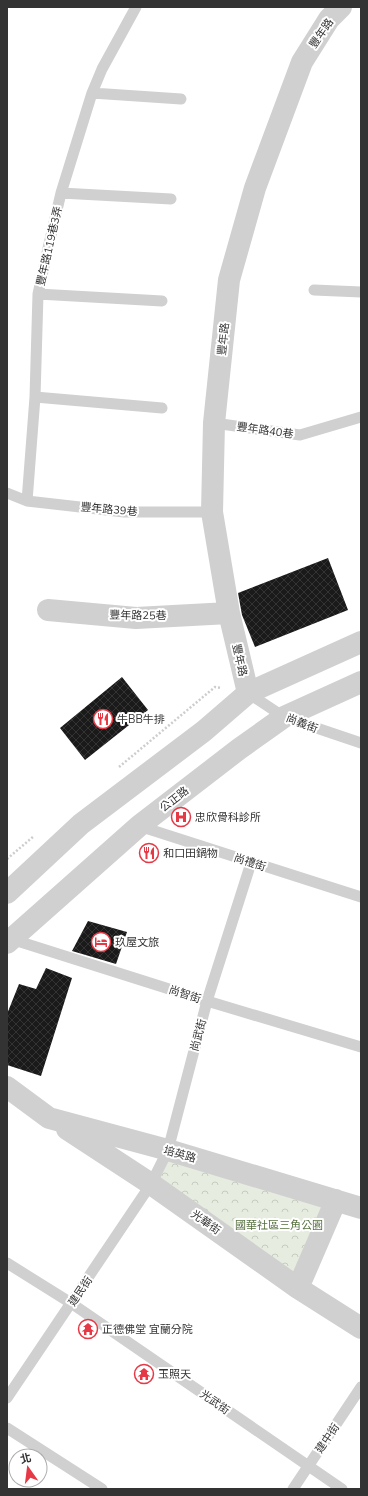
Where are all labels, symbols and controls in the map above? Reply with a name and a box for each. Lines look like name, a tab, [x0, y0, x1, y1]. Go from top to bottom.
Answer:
street label: 豐年路	[306, 15, 337, 51]
street label: 豐年路119巷3弄	[33, 205, 66, 287]
street label: 豐年路	[214, 322, 233, 356]
street label: 豐年路40巷	[236, 419, 294, 442]
street label: 豐年路39巷	[80, 500, 138, 519]
street label: 豐年路25巷	[109, 608, 167, 623]
street label: 豐年路	[228, 642, 251, 678]
restaurant icon: 牛BB牛排	[92, 708, 114, 730]
street label: 尚義街	[284, 711, 320, 736]
place label: 牛BB牛排	[117, 712, 165, 727]
street label: 公正路	[157, 783, 192, 815]
hospital icon: 忠欣骨科診所	[170, 806, 192, 828]
place label: 忠欣骨科診所	[195, 810, 261, 825]
restaurant icon: 和口田鍋物	[138, 842, 160, 864]
place label: 和口田鍋物	[163, 846, 218, 861]
street label: 尚禮街	[232, 850, 268, 875]
hotel icon: 玖屋文旅	[90, 931, 112, 953]
place label: 玖屋文旅	[115, 935, 159, 950]
street label: 尚智街	[167, 982, 203, 1007]
street label: 尚武街	[187, 1017, 210, 1053]
street label: 培英路	[162, 1143, 198, 1166]
street label: 光華街	[188, 1207, 224, 1238]
park label: 國華社區三角公園	[235, 1218, 323, 1233]
street label: 建民街	[65, 1273, 96, 1309]
temple icon: 正德佛堂 宜蘭分院	[77, 1318, 99, 1340]
place label: 正德佛堂 宜蘭分院	[102, 1322, 193, 1337]
temple icon: 玉照天	[133, 1363, 155, 1385]
place label: 玉照天	[158, 1367, 191, 1382]
street label: 光武街	[197, 1387, 233, 1418]
street label: 建中街	[312, 1420, 343, 1456]
north arrow	[8, 1448, 48, 1488]
text: 北	[19, 1450, 33, 1467]

